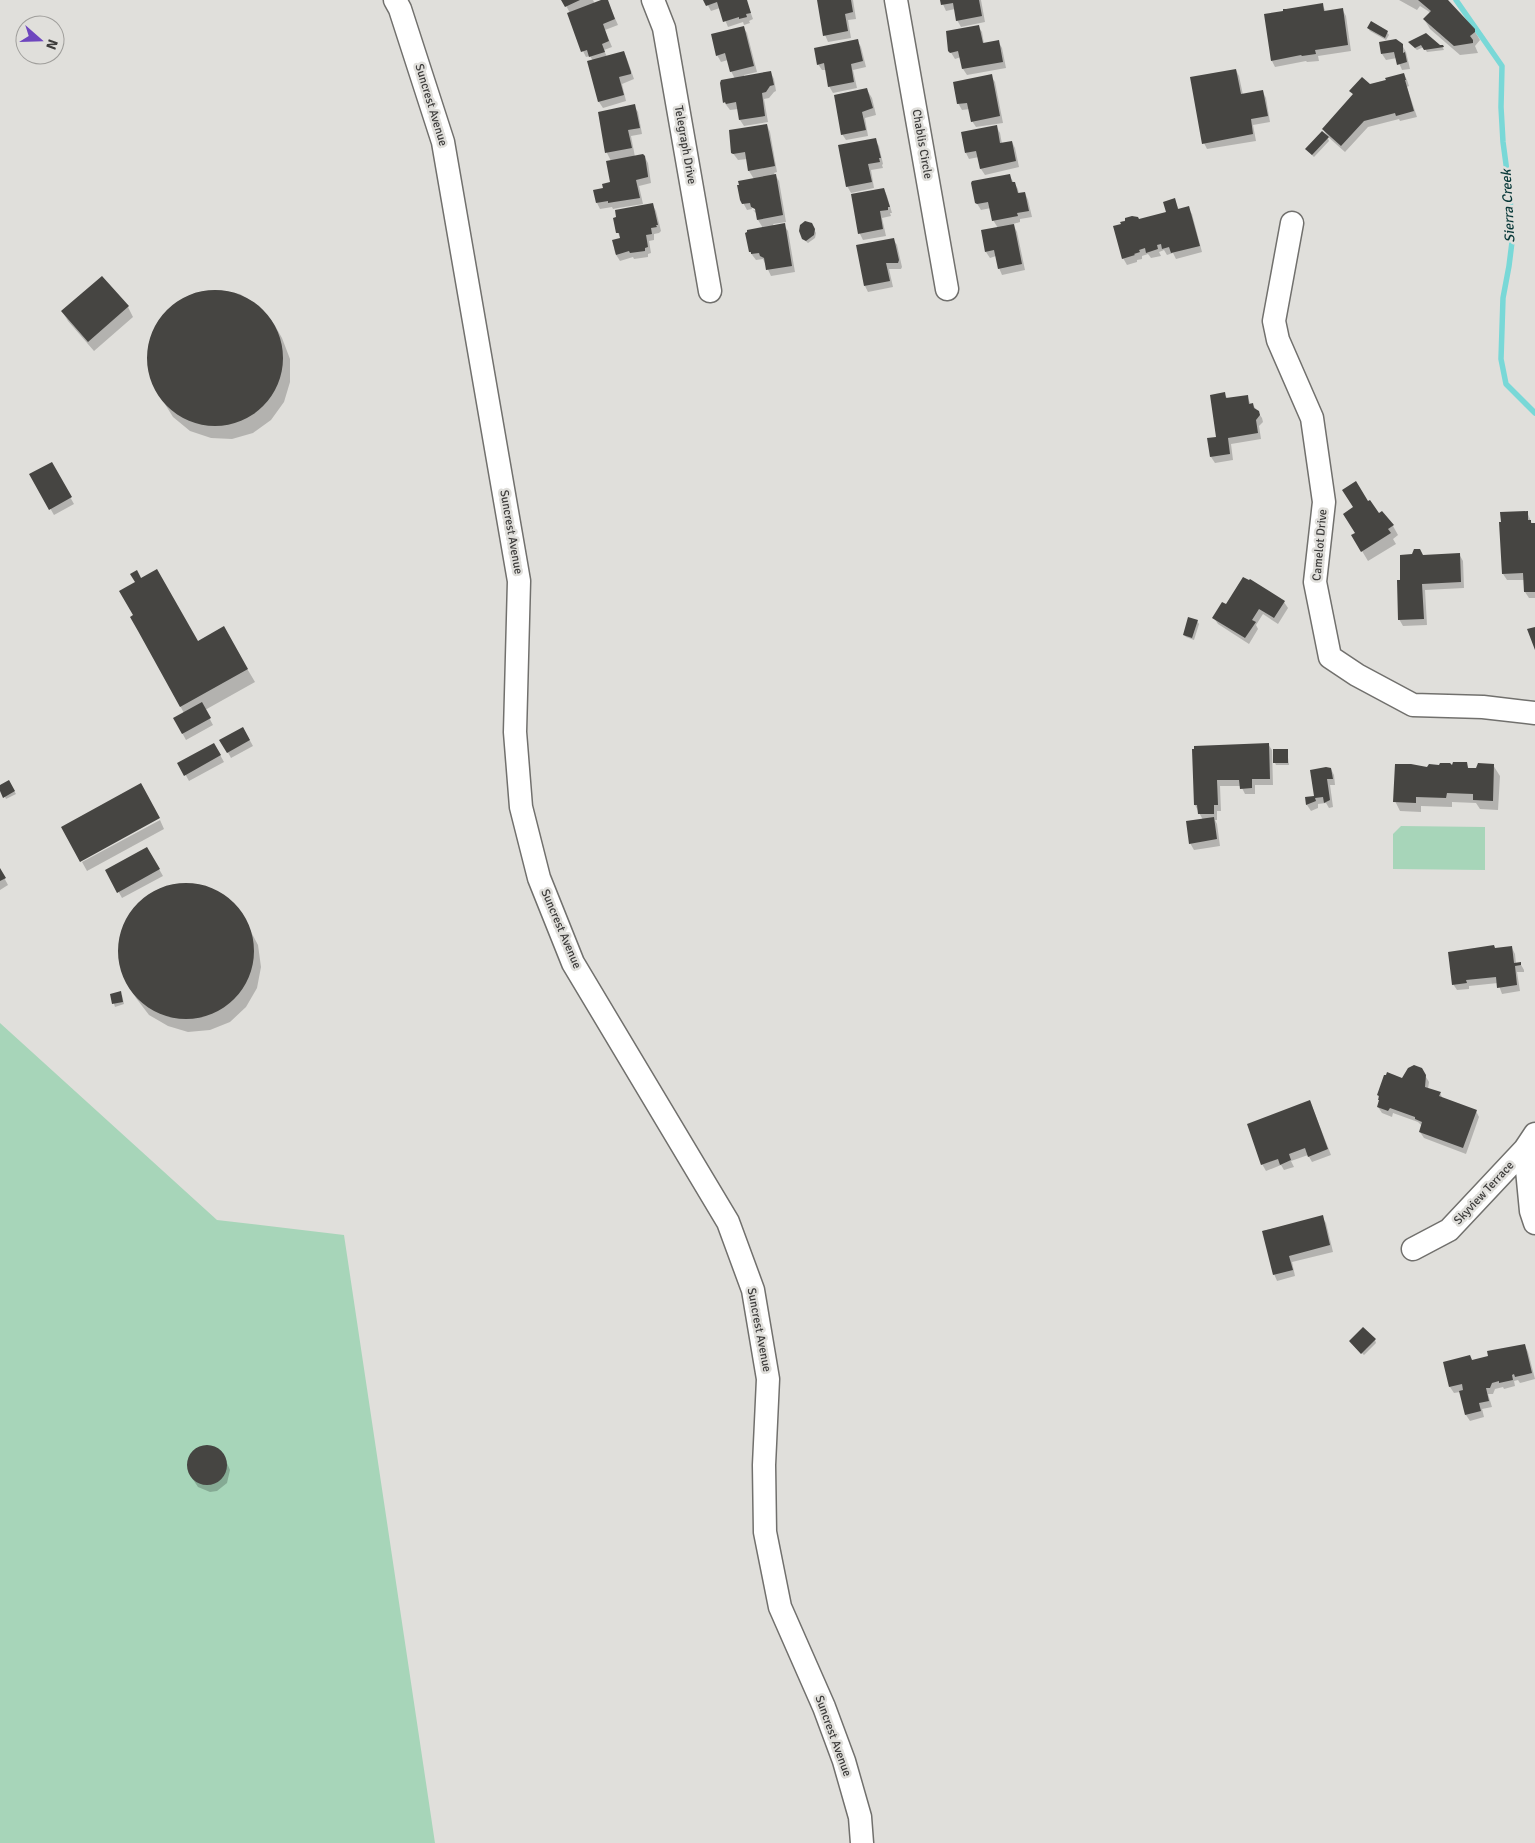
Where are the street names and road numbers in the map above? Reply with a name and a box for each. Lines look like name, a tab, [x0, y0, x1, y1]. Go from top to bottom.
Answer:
street label: Suncrest Avenue	[411, 62, 451, 148]
street label: Telegraph Drive	[671, 105, 699, 185]
street label: Chablis Circle	[908, 108, 936, 180]
street label: Suncrest Avenue	[496, 489, 526, 575]
street label: Camelot Drive	[1309, 508, 1331, 582]
street label: Suncrest Avenue	[537, 887, 585, 971]
street label: Skyview Terrace	[1451, 1158, 1517, 1228]
street label: Suncrest Avenue	[744, 1287, 774, 1373]
street label: Suncrest Avenue	[811, 1693, 855, 1779]

